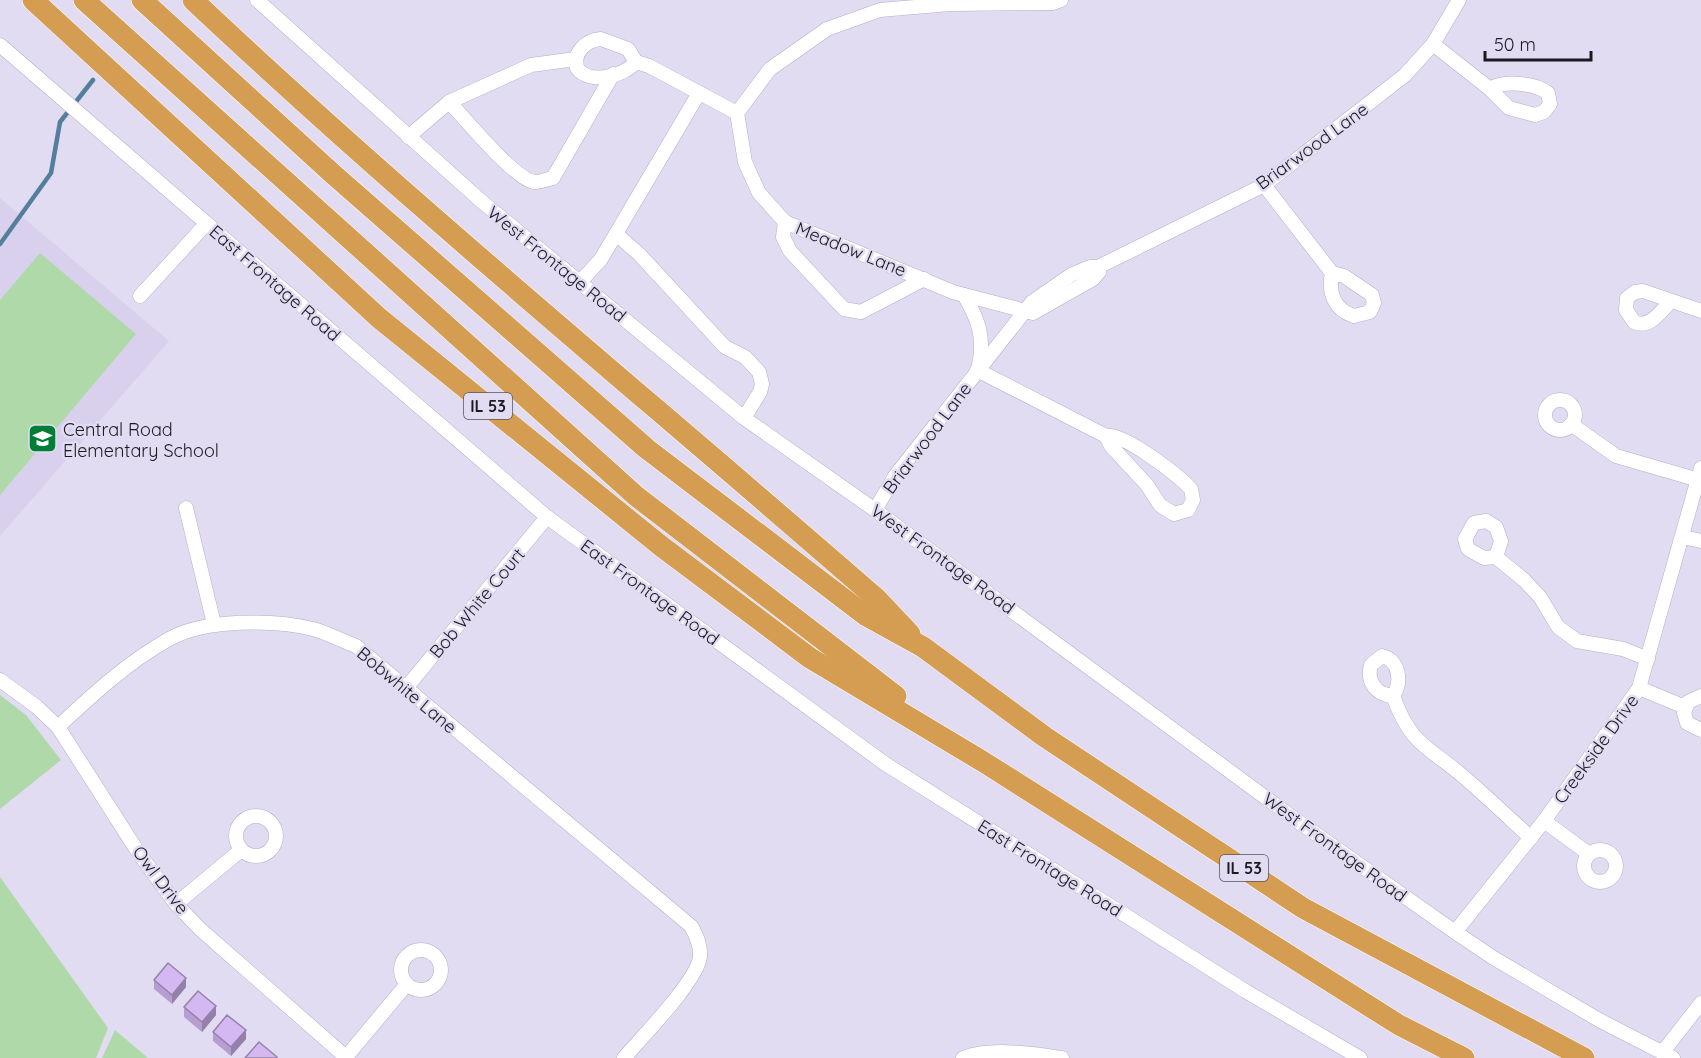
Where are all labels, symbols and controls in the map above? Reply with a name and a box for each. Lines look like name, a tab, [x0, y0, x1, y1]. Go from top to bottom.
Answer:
scale bar	[1485, 24, 1592, 62]
text: 50 m	[1494, 33, 1536, 56]
street label: Briarwood Lane	[1251, 97, 1373, 195]
street label: West Frontage Road	[483, 201, 631, 327]
street label: Meadow Lane	[792, 216, 910, 282]
street label: East Frontage Road	[205, 220, 345, 346]
street label: Briarwood Lane	[878, 378, 976, 498]
road number: IL 53	[464, 393, 512, 419]
place label: Central Road Elementary School	[63, 418, 219, 462]
school or university icon: Central Road Elementary School	[26, 423, 58, 455]
street label: West Frontage Road	[867, 499, 1019, 619]
street label: East Frontage Road	[576, 534, 724, 650]
street label: Bob White Court	[424, 543, 530, 663]
street label: Bobwhite Lane	[352, 642, 462, 738]
street label: Creekside Drive	[1549, 690, 1643, 808]
street label: West Frontage Road	[1259, 787, 1411, 907]
street label: East Frontage Road	[973, 814, 1127, 922]
street label: Owl Drive	[128, 841, 194, 919]
road number: IL 53	[1220, 855, 1268, 881]

